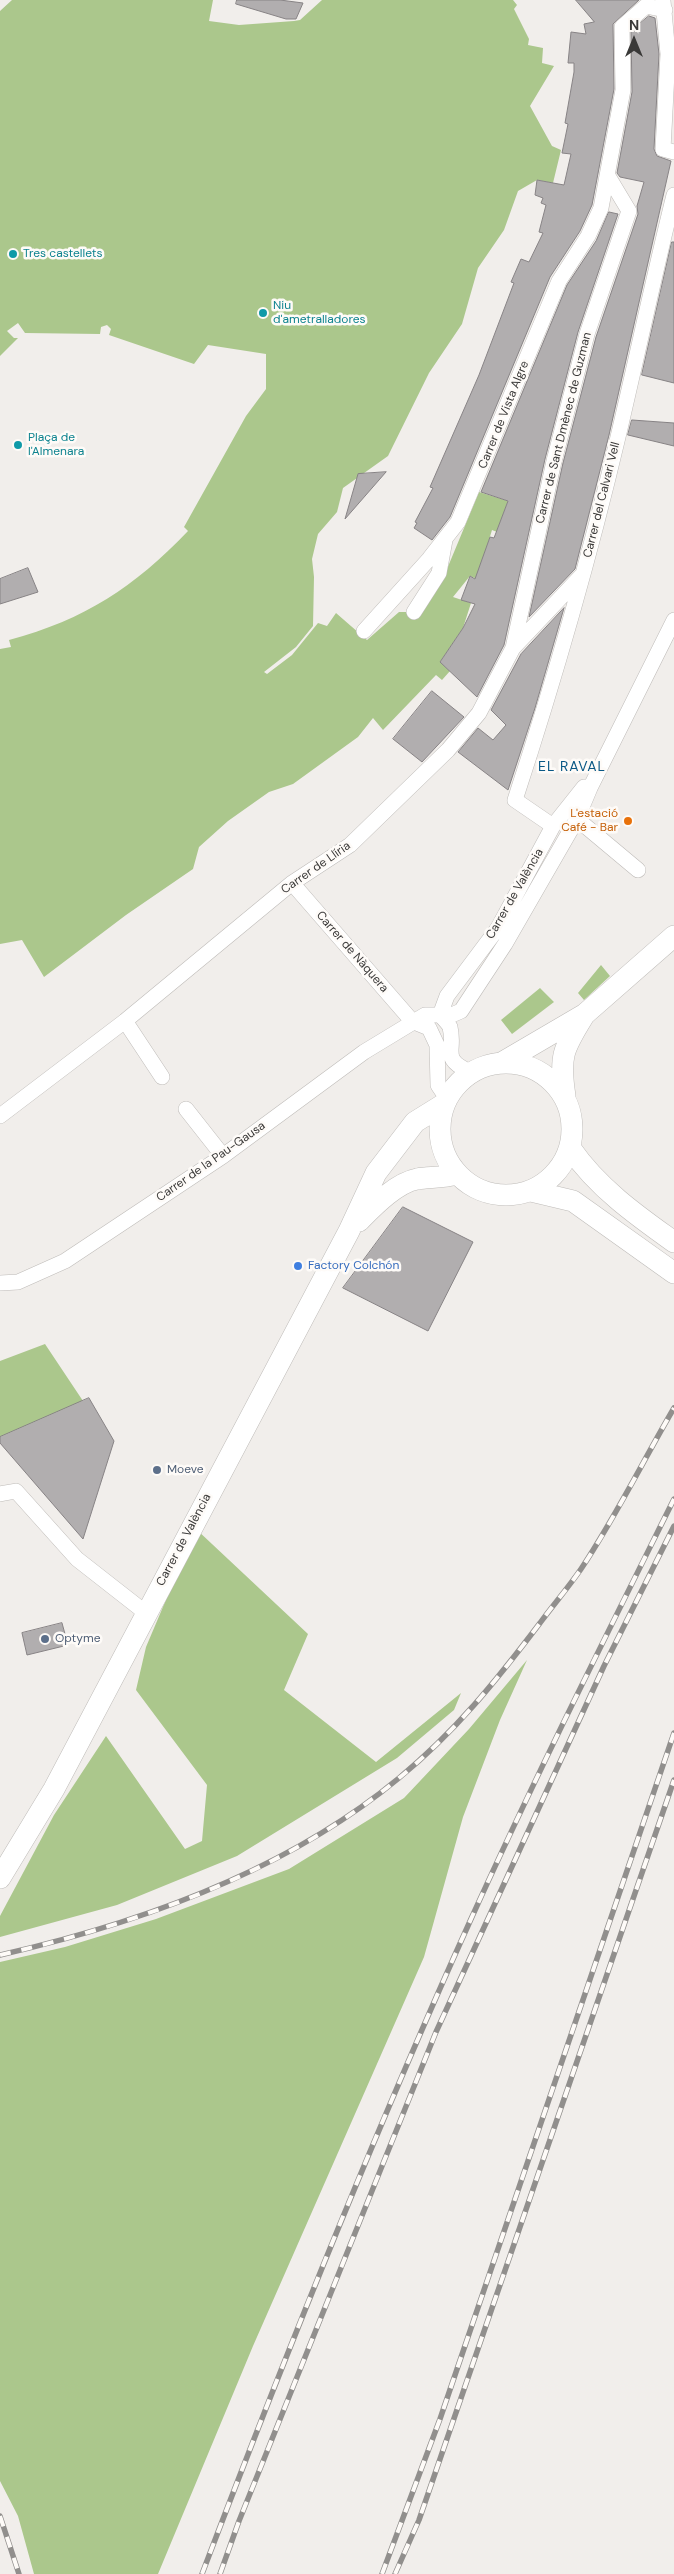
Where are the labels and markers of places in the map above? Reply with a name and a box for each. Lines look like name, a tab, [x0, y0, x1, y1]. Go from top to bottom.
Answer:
place label: Tres castellets	[23, 247, 102, 261]
marker: Tres castellets	[7, 248, 19, 260]
place label: Niu d'ametralladores	[273, 299, 366, 327]
marker: Niu d'ametralladores	[257, 307, 269, 319]
place label: Plaça de l'Almenara	[28, 431, 84, 459]
marker: Plaça de l'Almenara	[12, 439, 24, 451]
place label: L'estació Café - Bar	[561, 807, 618, 835]
marker: L'estació Café - Bar	[622, 815, 634, 827]
place label: Factory Colchón	[308, 1259, 399, 1273]
marker: Factory Colchón	[292, 1260, 304, 1272]
place label: Moeve	[167, 1463, 204, 1477]
marker: Moeve	[151, 1464, 163, 1476]
place label: Optyme	[55, 1632, 100, 1646]
marker: Optyme	[39, 1633, 51, 1645]

